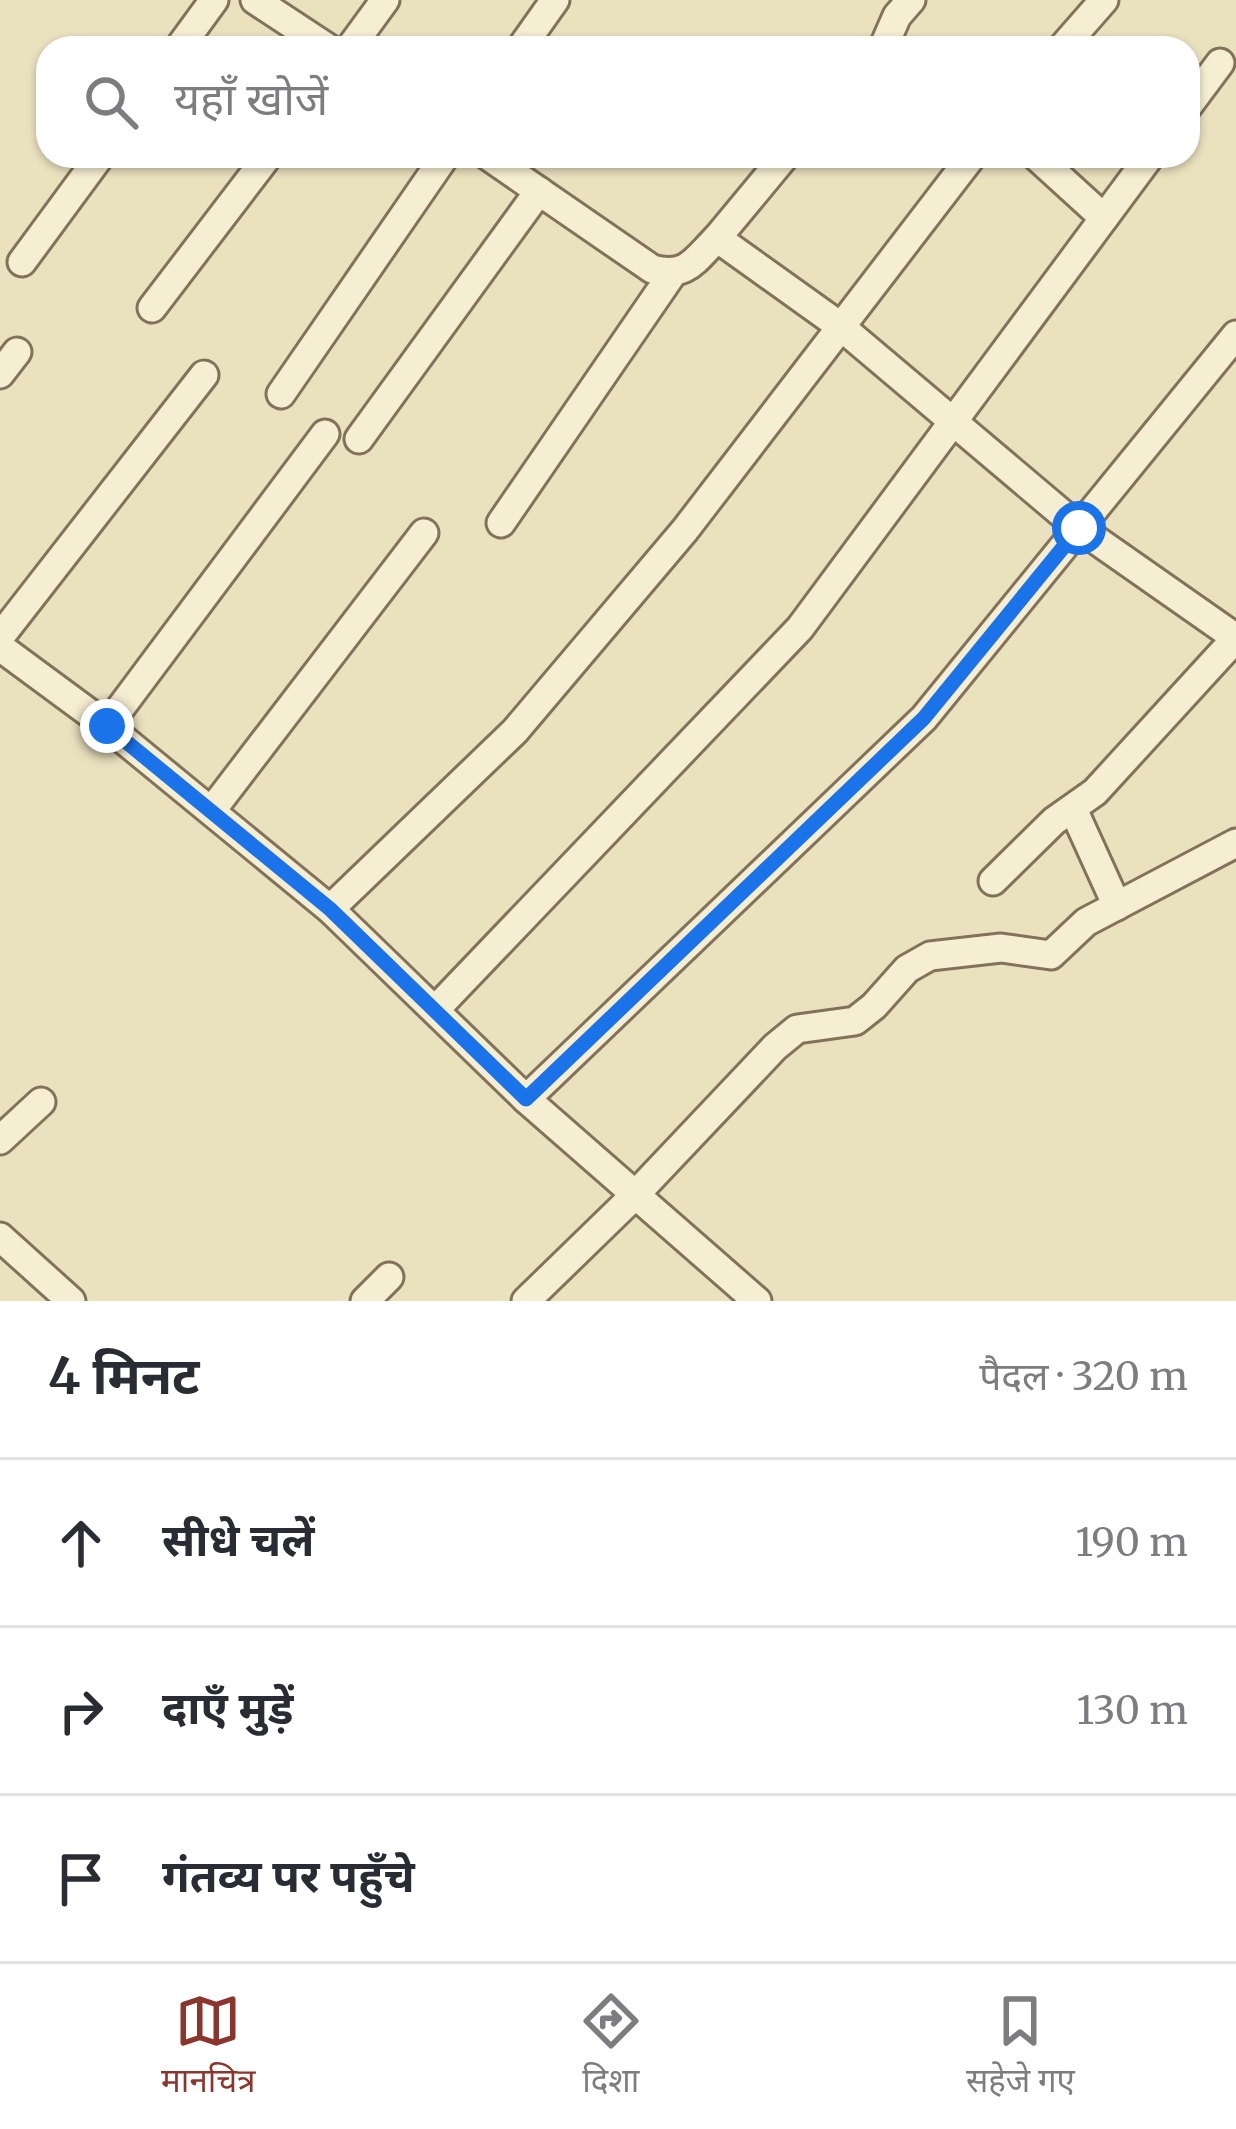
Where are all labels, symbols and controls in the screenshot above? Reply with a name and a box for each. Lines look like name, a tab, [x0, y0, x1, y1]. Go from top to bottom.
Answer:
search box	[36, 36, 1200, 168]
icon: search	[78, 69, 144, 135]
text: यहाँ खोजें	[174, 71, 328, 127]
route start	[1052, 501, 1106, 555]
route end	[80, 699, 134, 753]
text: 4 मिनट	[48, 1344, 200, 1408]
text: पैदल · 320 m	[979, 1352, 1188, 1401]
icon: ahead	[48, 1510, 114, 1576]
text: सीधे चलें	[162, 1512, 315, 1568]
text: 190 m	[1076, 1518, 1188, 1567]
icon: right	[48, 1678, 114, 1744]
text: दाएँ मुड़ें	[162, 1680, 294, 1736]
text: 130 m	[1076, 1686, 1188, 1735]
icon: arrive	[48, 1846, 114, 1912]
text: गंतव्य पर पहुँचे	[162, 1848, 415, 1904]
tab: मानचित्र	[161, 1988, 255, 2105]
tab: दिशा	[578, 1988, 644, 2105]
tab: सहेजे गए	[966, 1988, 1075, 2105]

